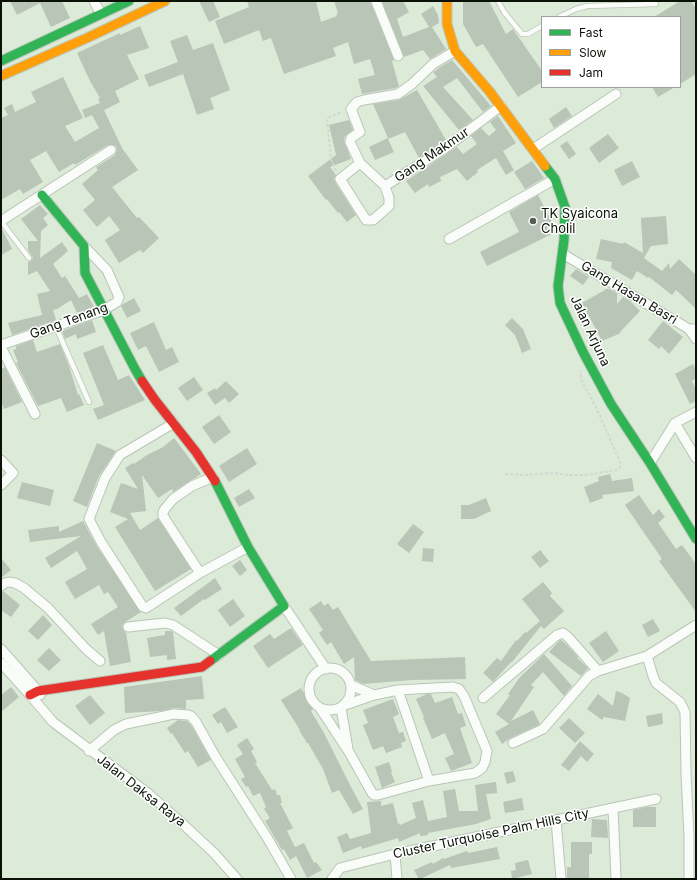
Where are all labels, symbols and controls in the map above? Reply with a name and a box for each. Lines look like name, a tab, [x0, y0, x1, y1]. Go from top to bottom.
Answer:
legend	[541, 16, 681, 88]
text: Fast	[579, 25, 603, 40]
text: Slow	[579, 45, 606, 60]
text: Jam	[579, 65, 603, 80]
street label: Gang Makmur	[392, 124, 472, 186]
place label: TK Syaicona Cholil	[541, 206, 618, 237]
marker: TK Syaicona Cholil	[528, 216, 538, 226]
street label: Gang Hasan Basri	[578, 258, 680, 328]
street label: Jalan Arjuna	[567, 293, 613, 369]
street label: Gang Tenang	[28, 300, 110, 342]
street label: Jalan Daksa Raya	[94, 752, 188, 830]
street label: Cluster Turquoise Palm Hills City	[392, 806, 590, 862]

